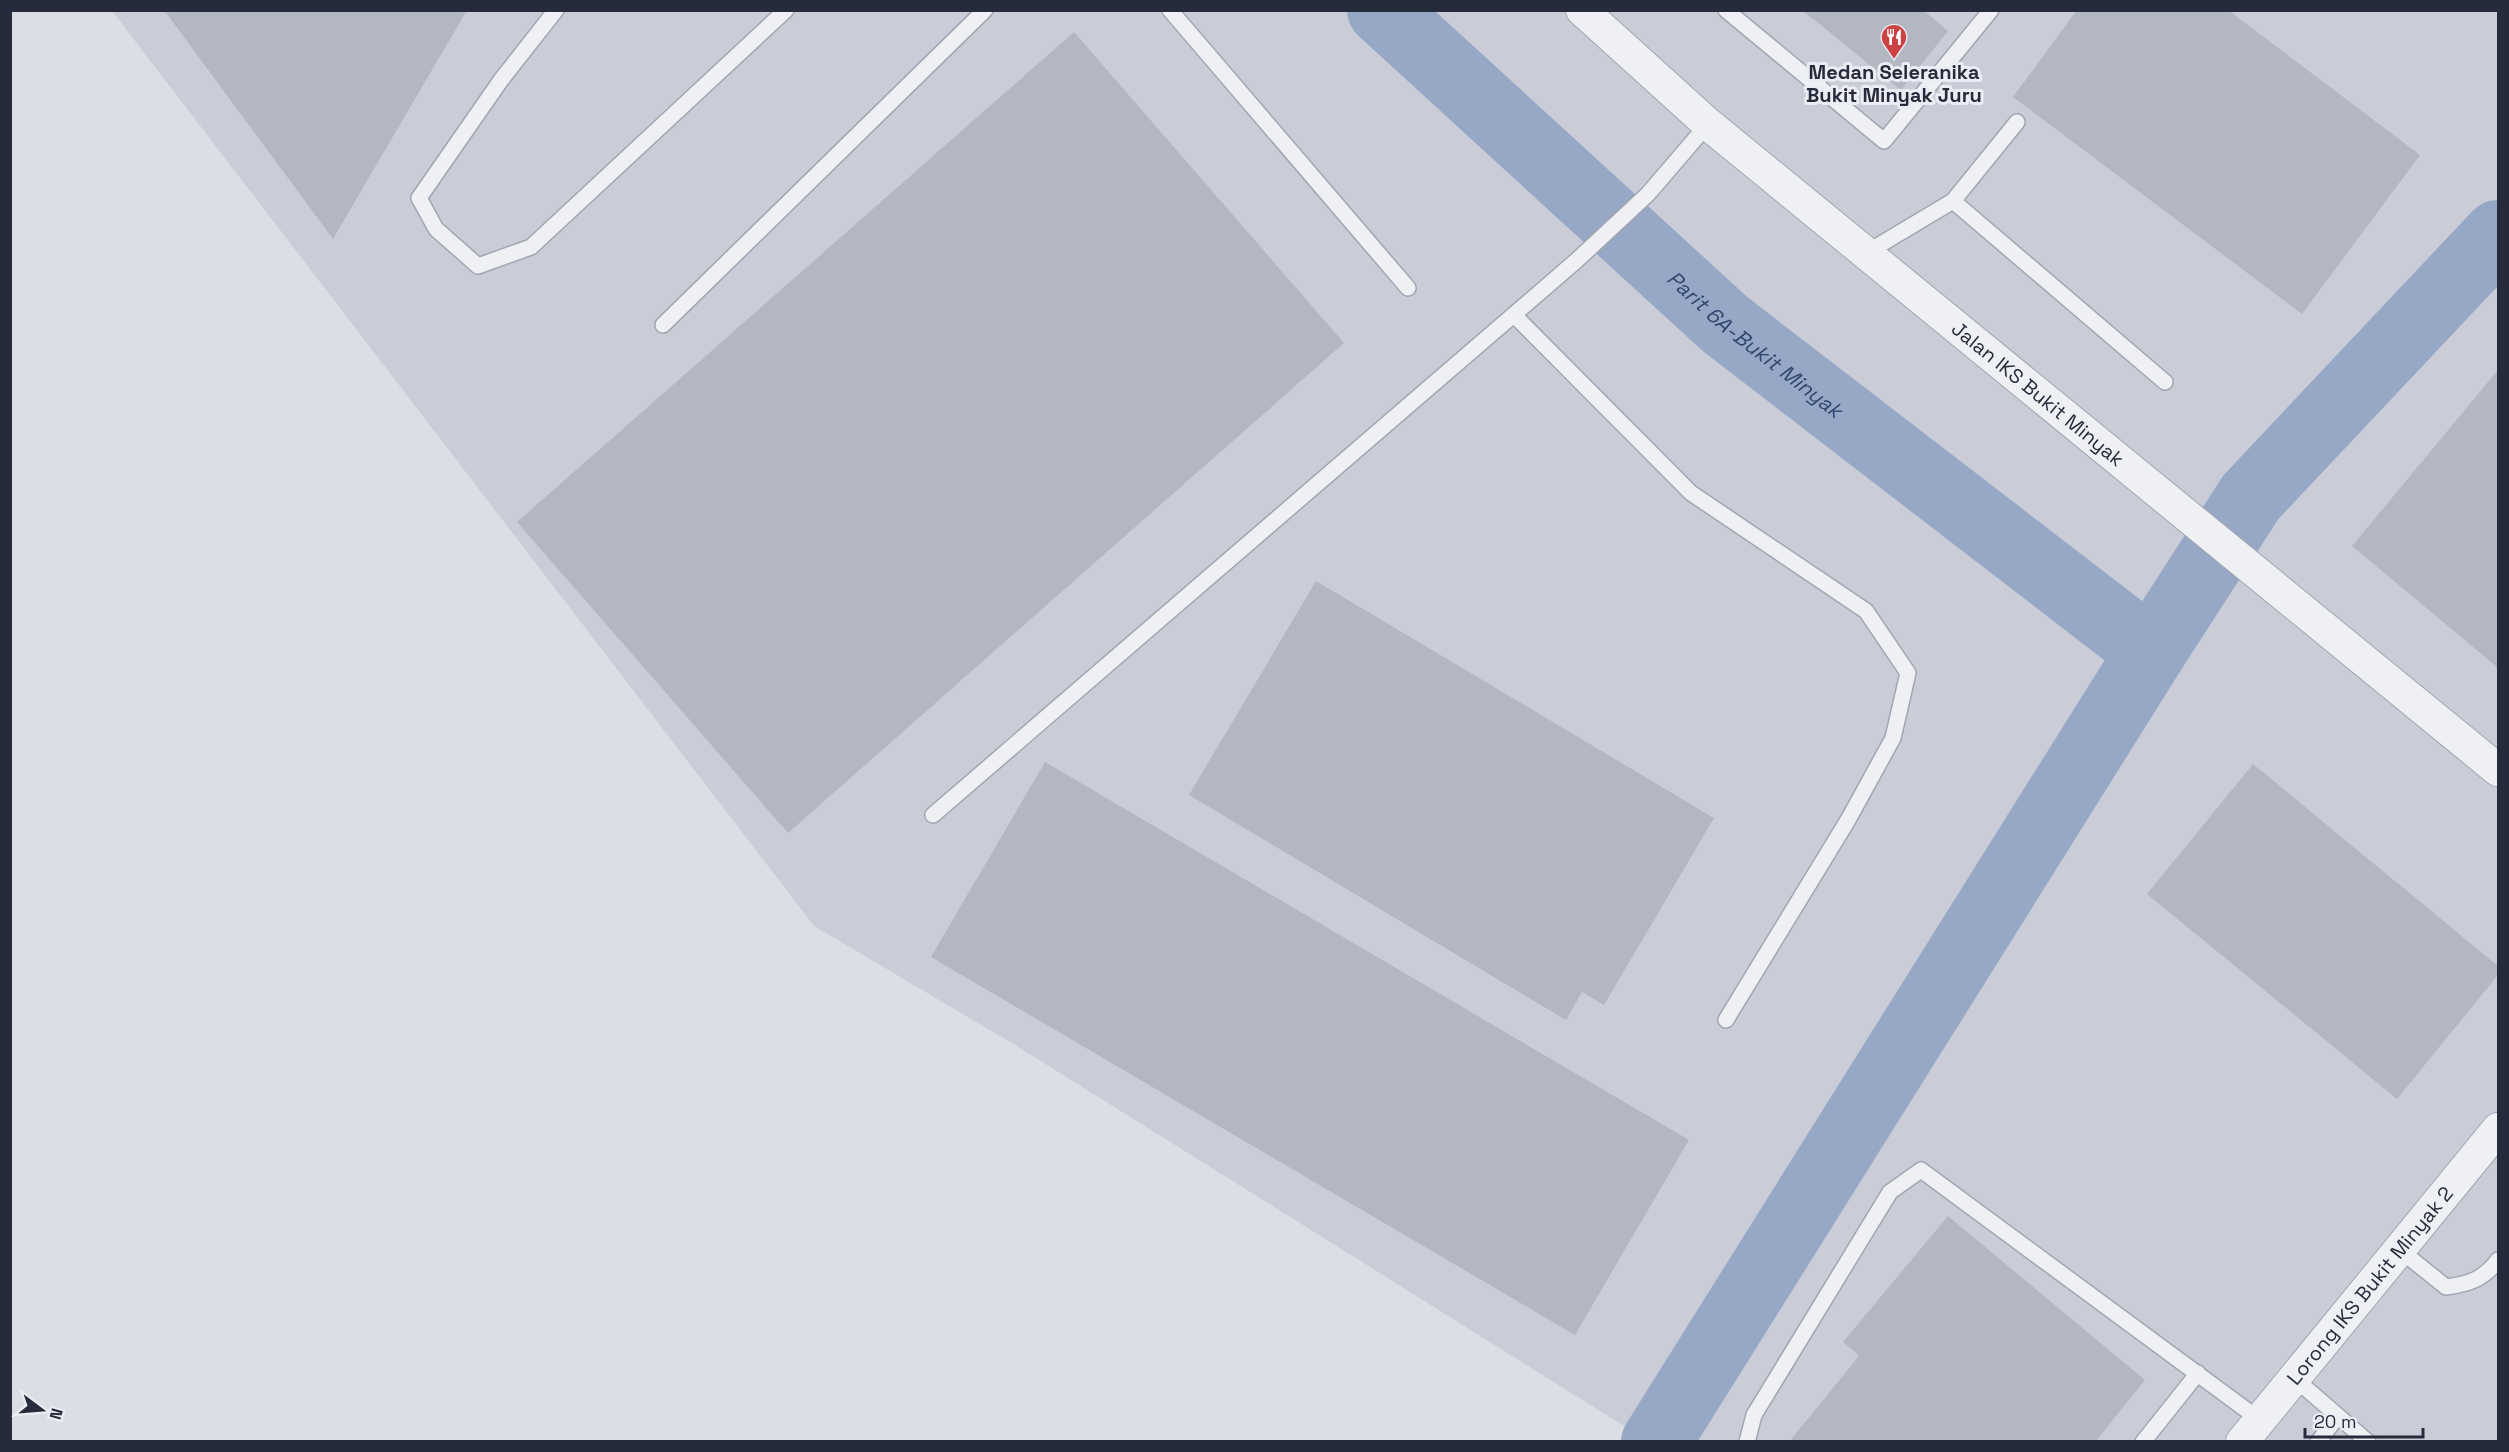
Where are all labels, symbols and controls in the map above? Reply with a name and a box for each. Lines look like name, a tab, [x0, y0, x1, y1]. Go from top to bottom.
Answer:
restaurant icon: Medan Seleranika Bukit Minyak Juru	[1879, 22, 1909, 60]
place label: Medan Seleranika Bukit Minyak Juru	[1806, 59, 1982, 108]
water label: Parit 6A-Bukit Minyak	[1662, 265, 1850, 425]
street label: Jalan IKS Bukit Minyak	[1946, 315, 2130, 472]
street label: Lorong IKS Bukit Minyak 2	[2281, 1181, 2459, 1390]
north arrow	[12, 1380, 72, 1440]
scale bar	[2305, 1401, 2424, 1439]
text: N	[44, 1406, 68, 1422]
text: 20 m	[2314, 1410, 2357, 1433]

